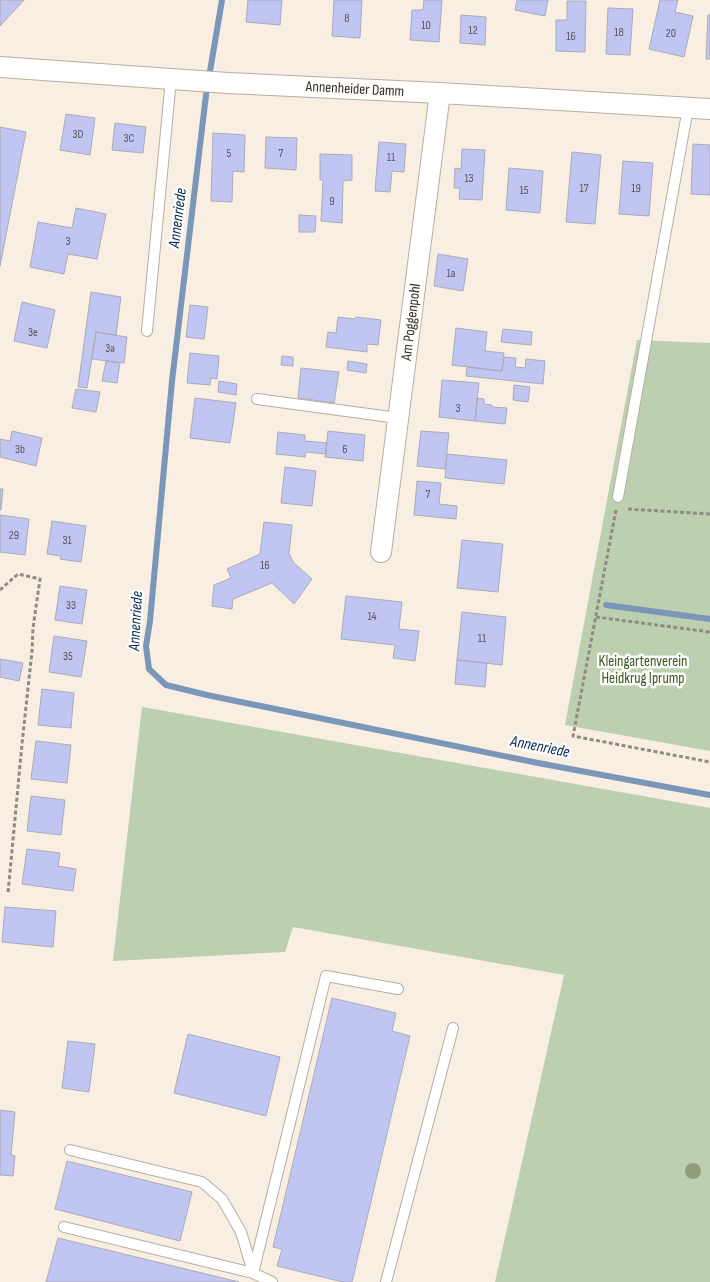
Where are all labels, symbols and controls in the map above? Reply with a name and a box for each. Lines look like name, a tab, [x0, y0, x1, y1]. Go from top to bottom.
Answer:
house number: 8	[344, 11, 350, 26]
house number: 10	[421, 18, 431, 33]
house number: 12	[468, 23, 478, 38]
house number: 18	[614, 25, 624, 40]
house number: 20	[666, 26, 676, 41]
house number: 16	[566, 29, 576, 44]
street label: Annenheider Damm	[304, 77, 405, 101]
house number: 3D	[73, 127, 84, 142]
house number: 3C	[124, 131, 135, 146]
house number: 5	[227, 146, 232, 161]
house number: 7	[279, 146, 284, 161]
house number: 11	[387, 150, 396, 165]
house number: 13	[464, 171, 474, 186]
house number: 17	[580, 181, 589, 196]
house number: 19	[631, 181, 641, 196]
house number: 15	[519, 183, 529, 198]
water label: Annenriede	[165, 187, 191, 250]
house number: 9	[329, 194, 335, 209]
house number: 3	[65, 234, 71, 249]
house number: 1a	[447, 266, 456, 281]
street label: Am Poggenpohl	[397, 283, 425, 362]
house number: 3e	[28, 325, 38, 340]
house number: 3a	[105, 341, 115, 356]
house number: 3	[455, 401, 461, 416]
house number: 3b	[15, 442, 25, 457]
house number: 6	[342, 442, 348, 457]
house number: 7	[426, 487, 431, 502]
house number: 29	[9, 528, 19, 543]
house number: 31	[62, 533, 72, 548]
house number: 16	[260, 558, 270, 573]
water label: Annenriede	[125, 591, 147, 652]
house number: 33	[66, 598, 76, 613]
house number: 14	[367, 609, 377, 624]
house number: 11	[478, 631, 487, 646]
house number: 35	[63, 649, 73, 664]
park label: Kleingartenverein Heidkrug Iprump	[599, 652, 687, 688]
water label: Annenriede	[508, 732, 571, 762]

